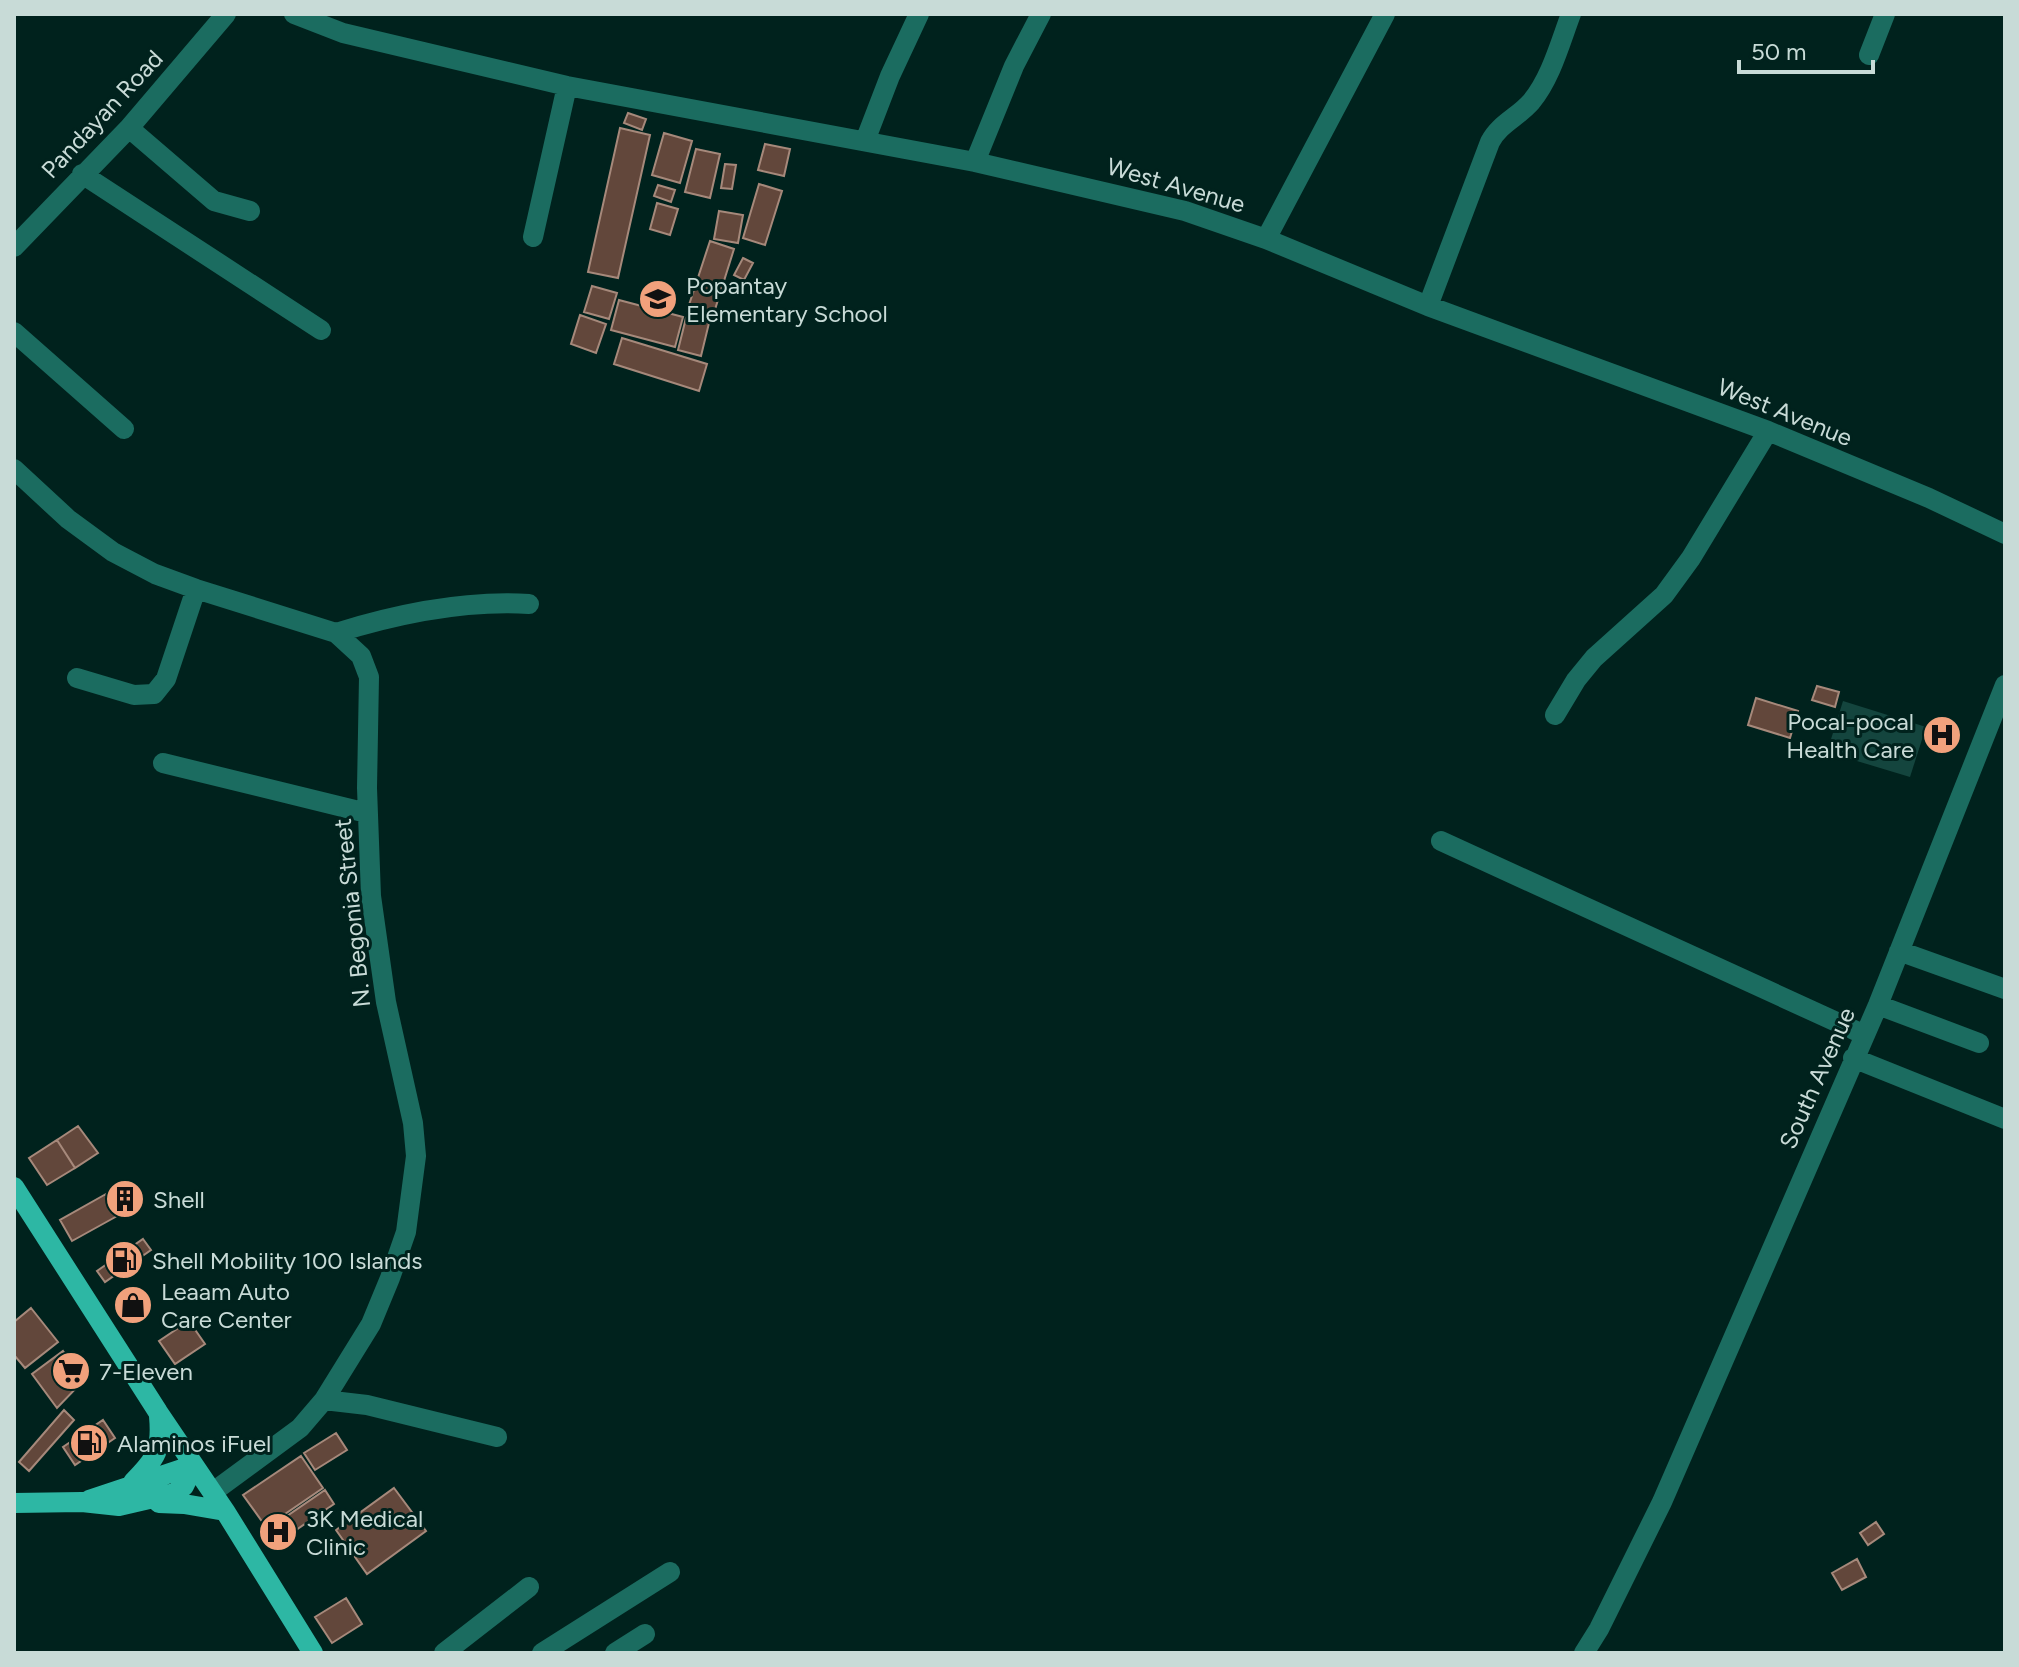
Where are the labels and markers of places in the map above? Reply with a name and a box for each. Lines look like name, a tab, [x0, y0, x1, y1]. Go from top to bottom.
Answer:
place label: Popantay Elementary School	[686, 271, 888, 328]
school or university icon: Popantay Elementary School	[637, 278, 679, 320]
place label: Pocal-pocal Health Care	[1786, 707, 1914, 764]
hospital icon: Pocal-pocal Health Care	[1921, 714, 1963, 756]
building icon: Shell	[104, 1178, 146, 1220]
place label: Shell	[153, 1185, 205, 1214]
fuel station icon: Shell Mobility 100 Islands	[103, 1239, 145, 1281]
place label: Shell Mobility 100 Islands	[152, 1246, 423, 1275]
place label: Leaam Auto Care Center	[161, 1277, 292, 1334]
shop icon: Leaam Auto Care Center	[112, 1284, 154, 1326]
supermarket icon: 7-Eleven	[50, 1350, 92, 1392]
place label: 7-Eleven	[99, 1357, 193, 1386]
fuel station icon: Alaminos iFuel	[68, 1422, 110, 1464]
place label: Alaminos iFuel	[117, 1429, 271, 1458]
place label: 3K Medical Clinic	[306, 1504, 423, 1561]
hospital icon: 3K Medical Clinic	[257, 1511, 299, 1553]

